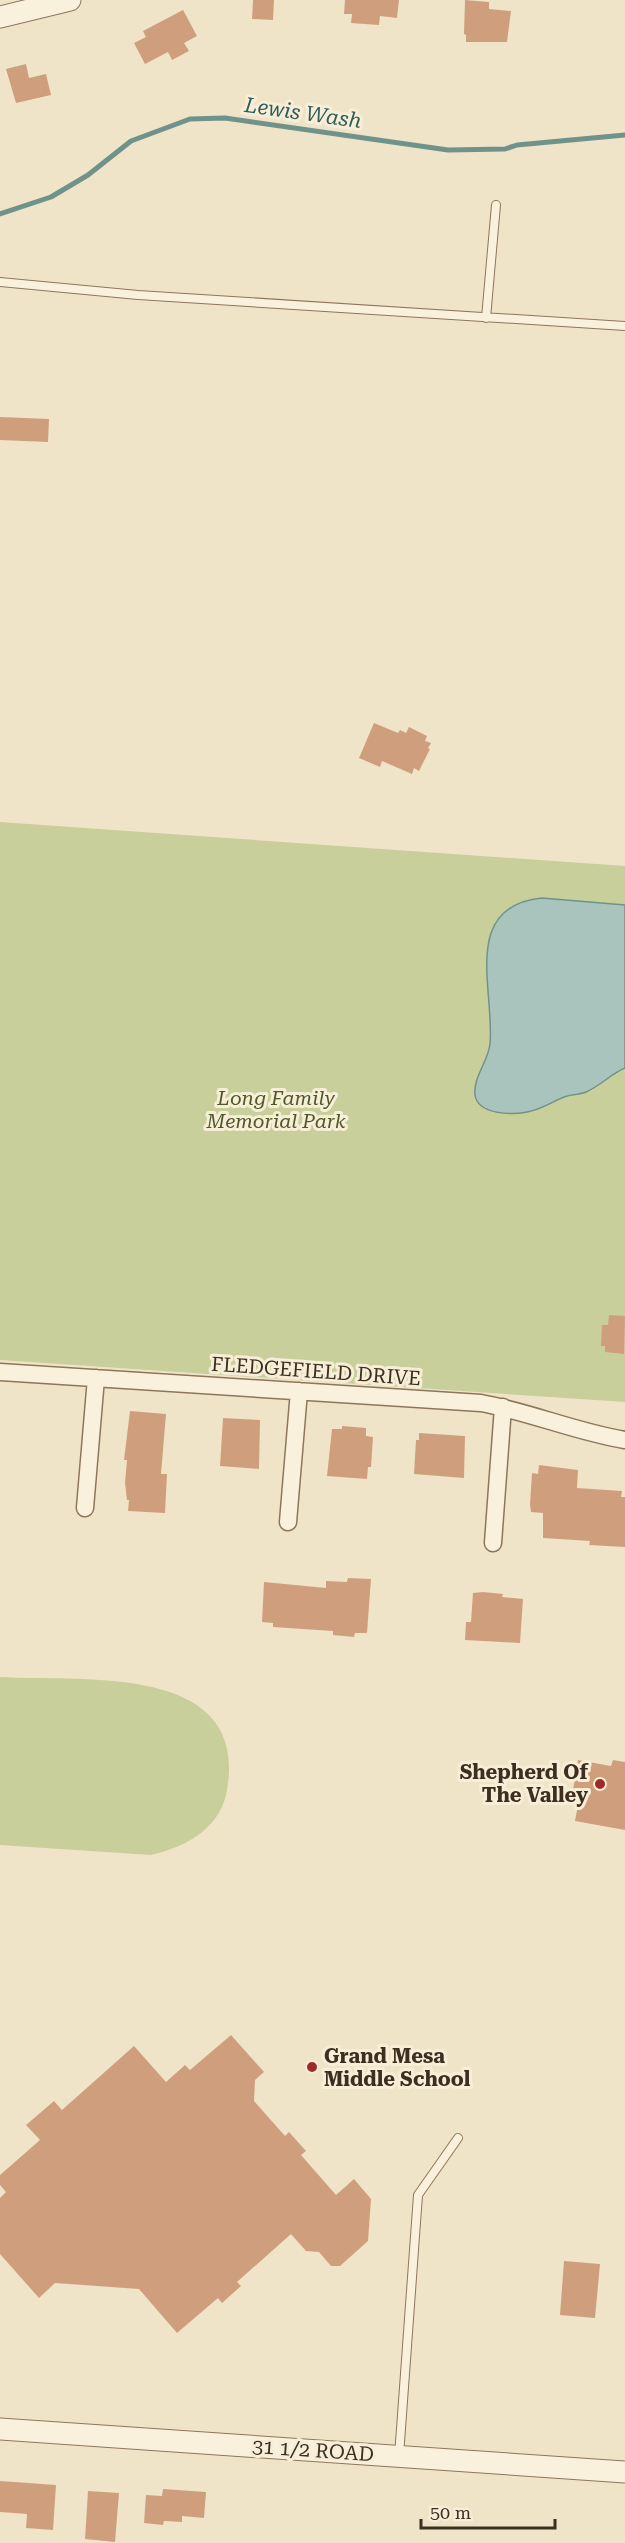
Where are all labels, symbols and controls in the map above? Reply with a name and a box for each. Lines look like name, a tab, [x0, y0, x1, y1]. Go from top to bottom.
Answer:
water label: Lewis Wash	[242, 93, 363, 133]
park label: Long Family Memorial Park	[205, 1086, 346, 1133]
street label: FLEDGEFIELD DRIVE	[211, 1352, 421, 1390]
place label: Shepherd Of The Valley	[460, 1760, 589, 1807]
marker: Shepherd Of The Valley	[593, 1777, 607, 1791]
place label: Grand Mesa Middle School	[324, 2044, 471, 2091]
marker: Grand Mesa Middle School	[305, 2060, 319, 2074]
street label: 31 1/2 ROAD	[251, 2434, 375, 2466]
scale bar	[421, 2492, 554, 2530]
text: 50 m	[430, 2502, 471, 2523]

